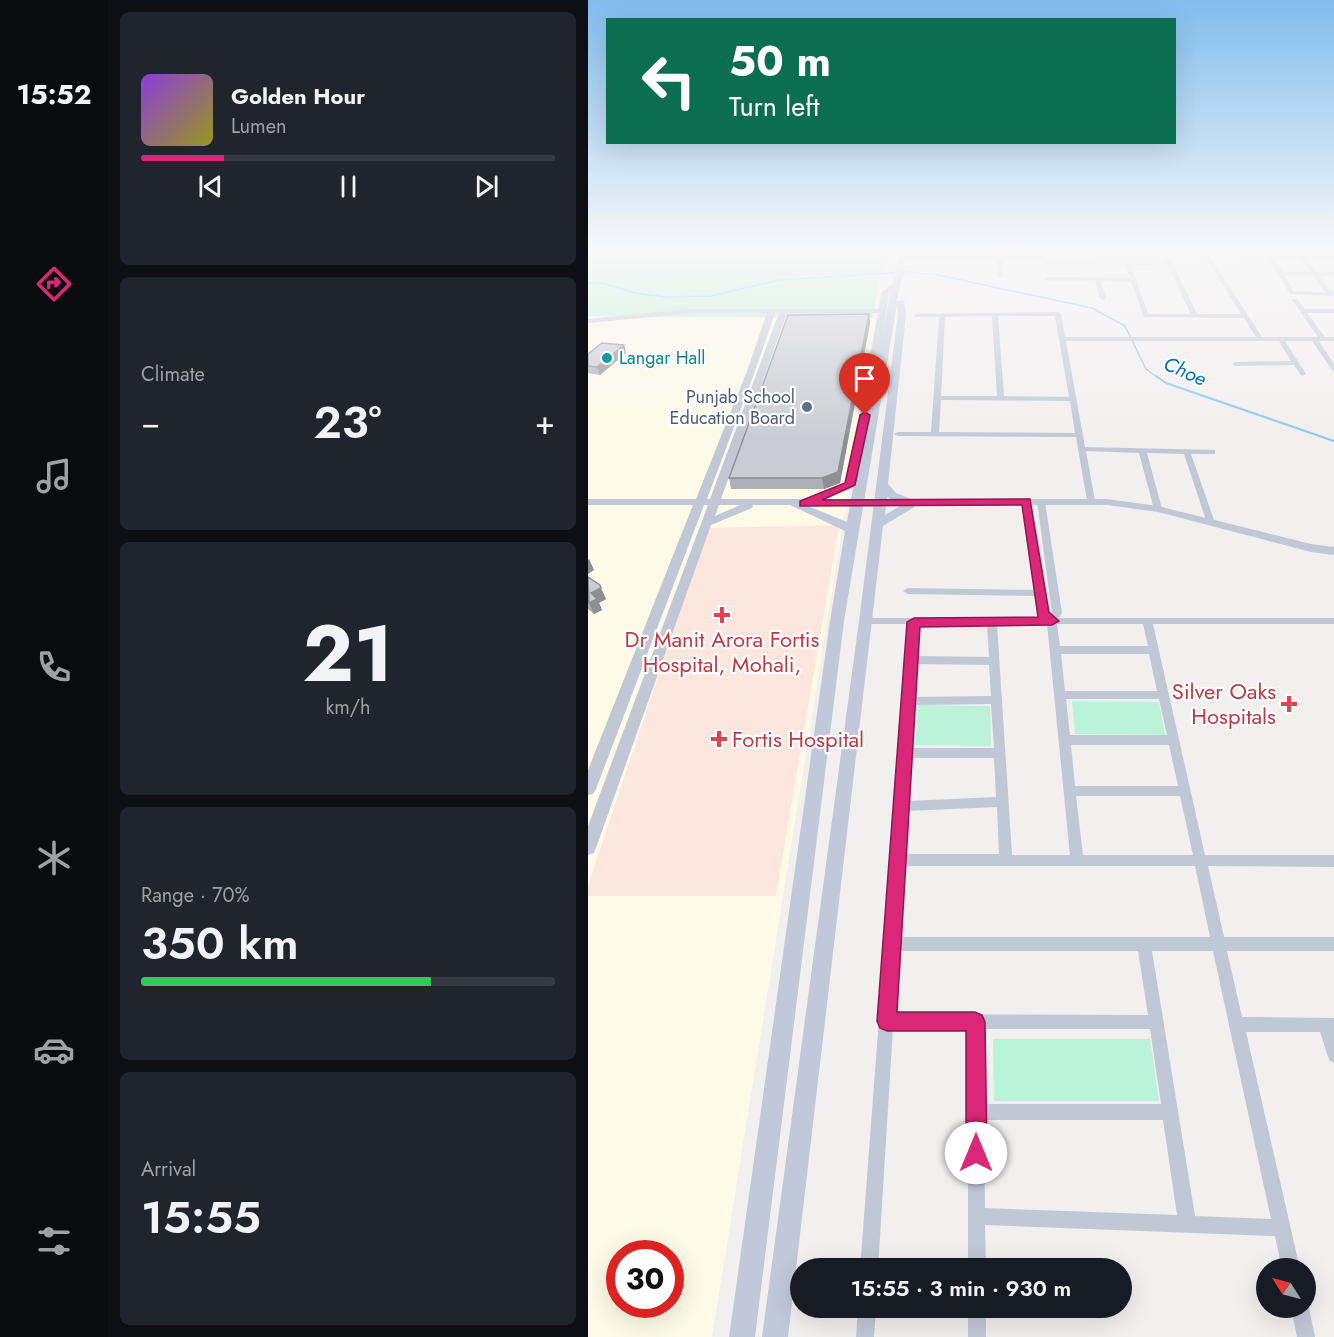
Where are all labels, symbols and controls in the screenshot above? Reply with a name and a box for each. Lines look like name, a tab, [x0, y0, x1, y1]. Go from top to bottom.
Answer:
text: 50 m	[729, 31, 831, 92]
icon: left	[630, 42, 708, 120]
text: 15:52	[17, 75, 91, 114]
text: Golden Hour	[231, 80, 365, 112]
text: Turn left	[729, 87, 819, 126]
text: Lumen	[231, 112, 287, 141]
icon: previous	[194, 170, 227, 203]
icon: pause	[332, 170, 365, 203]
icon: next	[470, 170, 503, 203]
icon: directions	[33, 263, 75, 305]
place label: Langar Hall	[619, 345, 706, 371]
water label: Choe	[1159, 349, 1211, 394]
marker: Langar Hall	[600, 351, 614, 365]
pin	[839, 353, 890, 415]
text: Climate	[141, 360, 205, 389]
icon: arrive	[848, 362, 881, 395]
place label: Punjab School Education Board	[669, 384, 795, 431]
text: 23°	[313, 390, 382, 455]
text: −	[141, 399, 160, 446]
text: +	[535, 399, 555, 446]
marker: Punjab School Education Board	[800, 400, 814, 414]
icon: music	[33, 455, 75, 497]
text: 21	[303, 598, 393, 710]
marker: Dr Manit Arora Fortis Hospital, Mohali,	[713, 606, 731, 624]
place label: Dr Manit Arora Fortis Hospital, Mohali,	[625, 623, 820, 680]
icon: phone	[33, 646, 75, 688]
place label: Silver Oaks Hospitals	[1172, 675, 1276, 732]
text: km/h	[325, 693, 371, 722]
marker: Silver Oaks Hospitals	[1280, 695, 1298, 713]
place label: Fortis Hospital	[732, 723, 864, 755]
marker: Fortis Hospital	[710, 730, 728, 748]
icon: climate	[33, 837, 75, 879]
text: Range · 70%	[141, 881, 250, 910]
text: 350 km	[141, 911, 299, 976]
icon: car	[33, 1029, 75, 1071]
position arrow	[944, 1121, 1008, 1185]
text: Arrival	[141, 1155, 196, 1184]
text: 15:55	[141, 1185, 261, 1250]
icon: filters	[33, 1220, 75, 1262]
speed limit sign: 30	[606, 1240, 684, 1318]
north arrow	[1256, 1258, 1316, 1318]
map controls	[1256, 1258, 1316, 1318]
text: 15:55 · 3 min · 930 m	[851, 1272, 1071, 1304]

